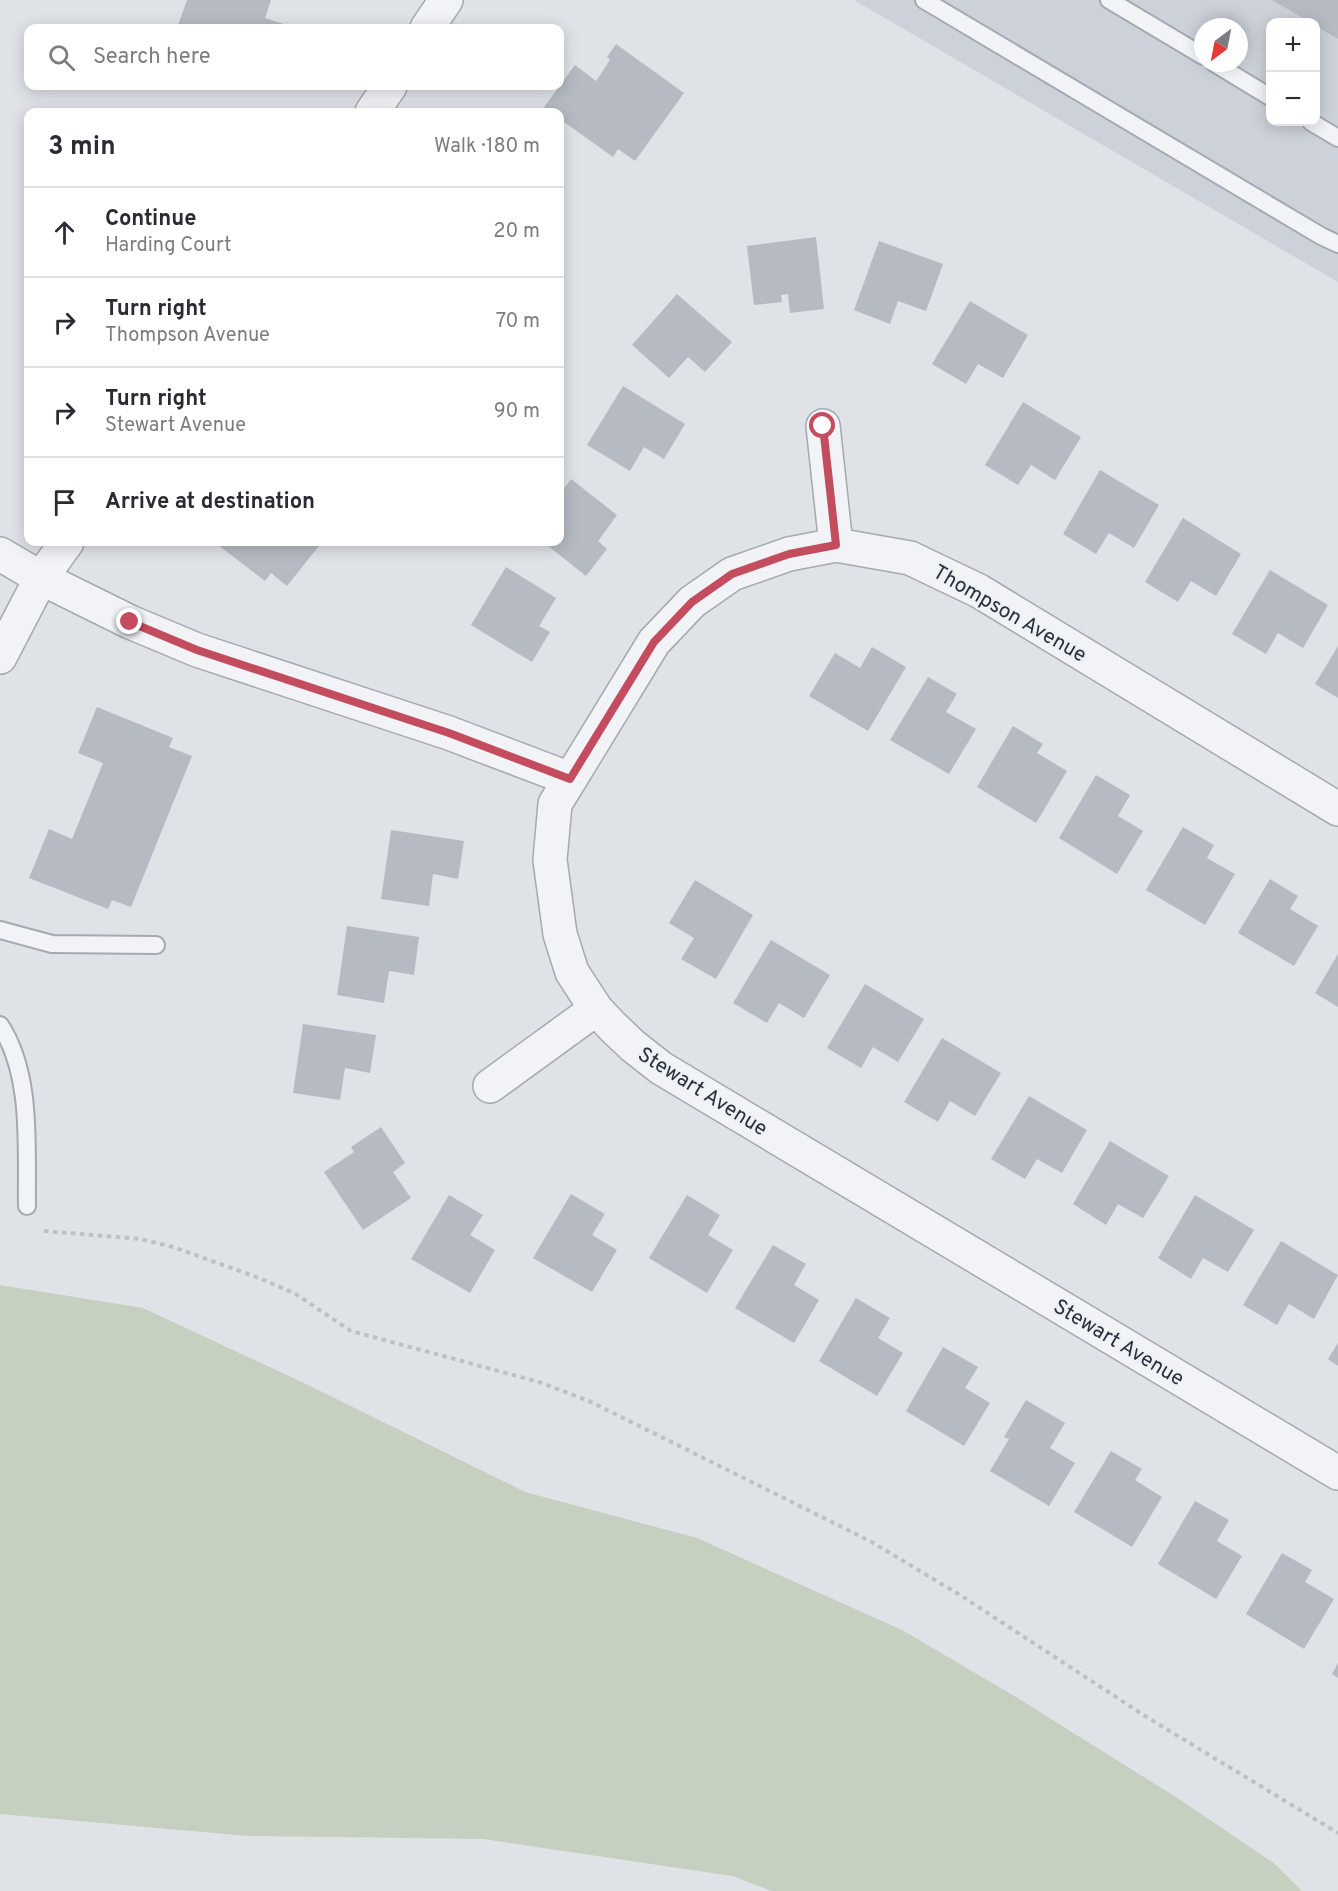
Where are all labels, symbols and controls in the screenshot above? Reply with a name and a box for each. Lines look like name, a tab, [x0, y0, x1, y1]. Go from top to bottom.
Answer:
north arrow	[1194, 18, 1248, 72]
map controls	[1266, 18, 1320, 126]
button: +	[1266, 18, 1320, 72]
search box	[24, 24, 564, 90]
icon: search	[45, 41, 78, 74]
text: Search here	[93, 44, 211, 71]
button: −	[1266, 72, 1320, 126]
text: 3 min	[48, 131, 116, 164]
text: Walk · 180 m	[434, 134, 540, 160]
text: Continue	[105, 206, 196, 233]
icon: ahead	[48, 216, 81, 249]
text: 20 m	[493, 219, 540, 245]
text: Harding Court	[105, 233, 232, 259]
text: Turn right	[105, 296, 207, 323]
icon: right	[48, 306, 81, 339]
text: 70 m	[496, 309, 540, 335]
text: Thompson Avenue	[105, 323, 270, 349]
text: Turn right	[105, 386, 207, 413]
icon: right	[48, 396, 81, 429]
text: 90 m	[494, 399, 540, 425]
route start	[809, 412, 835, 438]
text: Stewart Avenue	[105, 413, 246, 439]
icon: arrive	[48, 486, 81, 519]
text: Arrive at destination	[105, 489, 315, 516]
street label: Thompson Avenue	[928, 559, 1091, 669]
route end	[116, 608, 142, 634]
street label: Stewart Avenue	[632, 1042, 772, 1143]
street label: Stewart Avenue	[1048, 1294, 1189, 1393]

